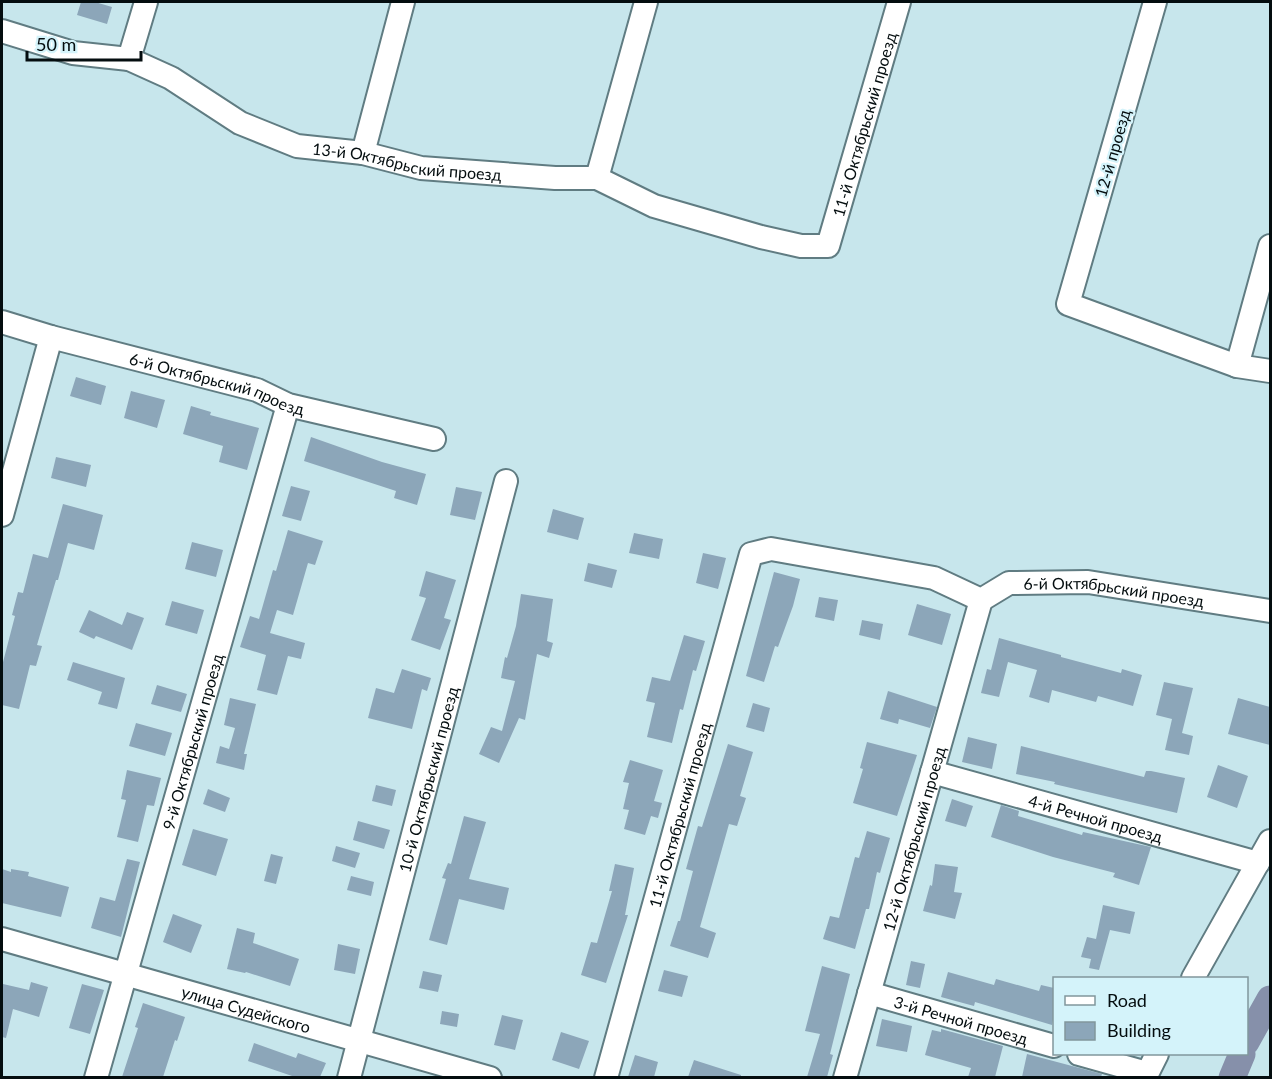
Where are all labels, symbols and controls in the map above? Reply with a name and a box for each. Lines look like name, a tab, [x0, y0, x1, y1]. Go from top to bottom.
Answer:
scale bar	[27, 24, 141, 62]
street label: 11-й Октябрьский проезд	[828, 30, 899, 219]
text: 50 m	[36, 33, 76, 55]
street label: 12-й проезд	[1090, 107, 1134, 199]
street label: 13-й Октябрьский проезд	[312, 138, 502, 183]
street label: 6-й Октябрьский проезд	[128, 348, 307, 418]
street label: 6-й Октябрьский проезд	[1023, 572, 1206, 610]
street label: 9-й Октябрьский проезд	[158, 651, 226, 832]
street label: 10-й Октябрьский проезд	[394, 684, 461, 874]
street label: 11-й Октябрьский проезд	[644, 720, 714, 910]
street label: 12-й Октябрьский проезд	[878, 744, 949, 933]
street label: 4-й Речной проезд	[1027, 790, 1165, 845]
legend	[1053, 977, 1248, 1055]
street label: улица Судейского	[180, 981, 313, 1036]
text: Road	[1107, 989, 1147, 1011]
street label: 3-й Речной проезд	[892, 991, 1031, 1048]
text: Building	[1107, 1019, 1171, 1041]

